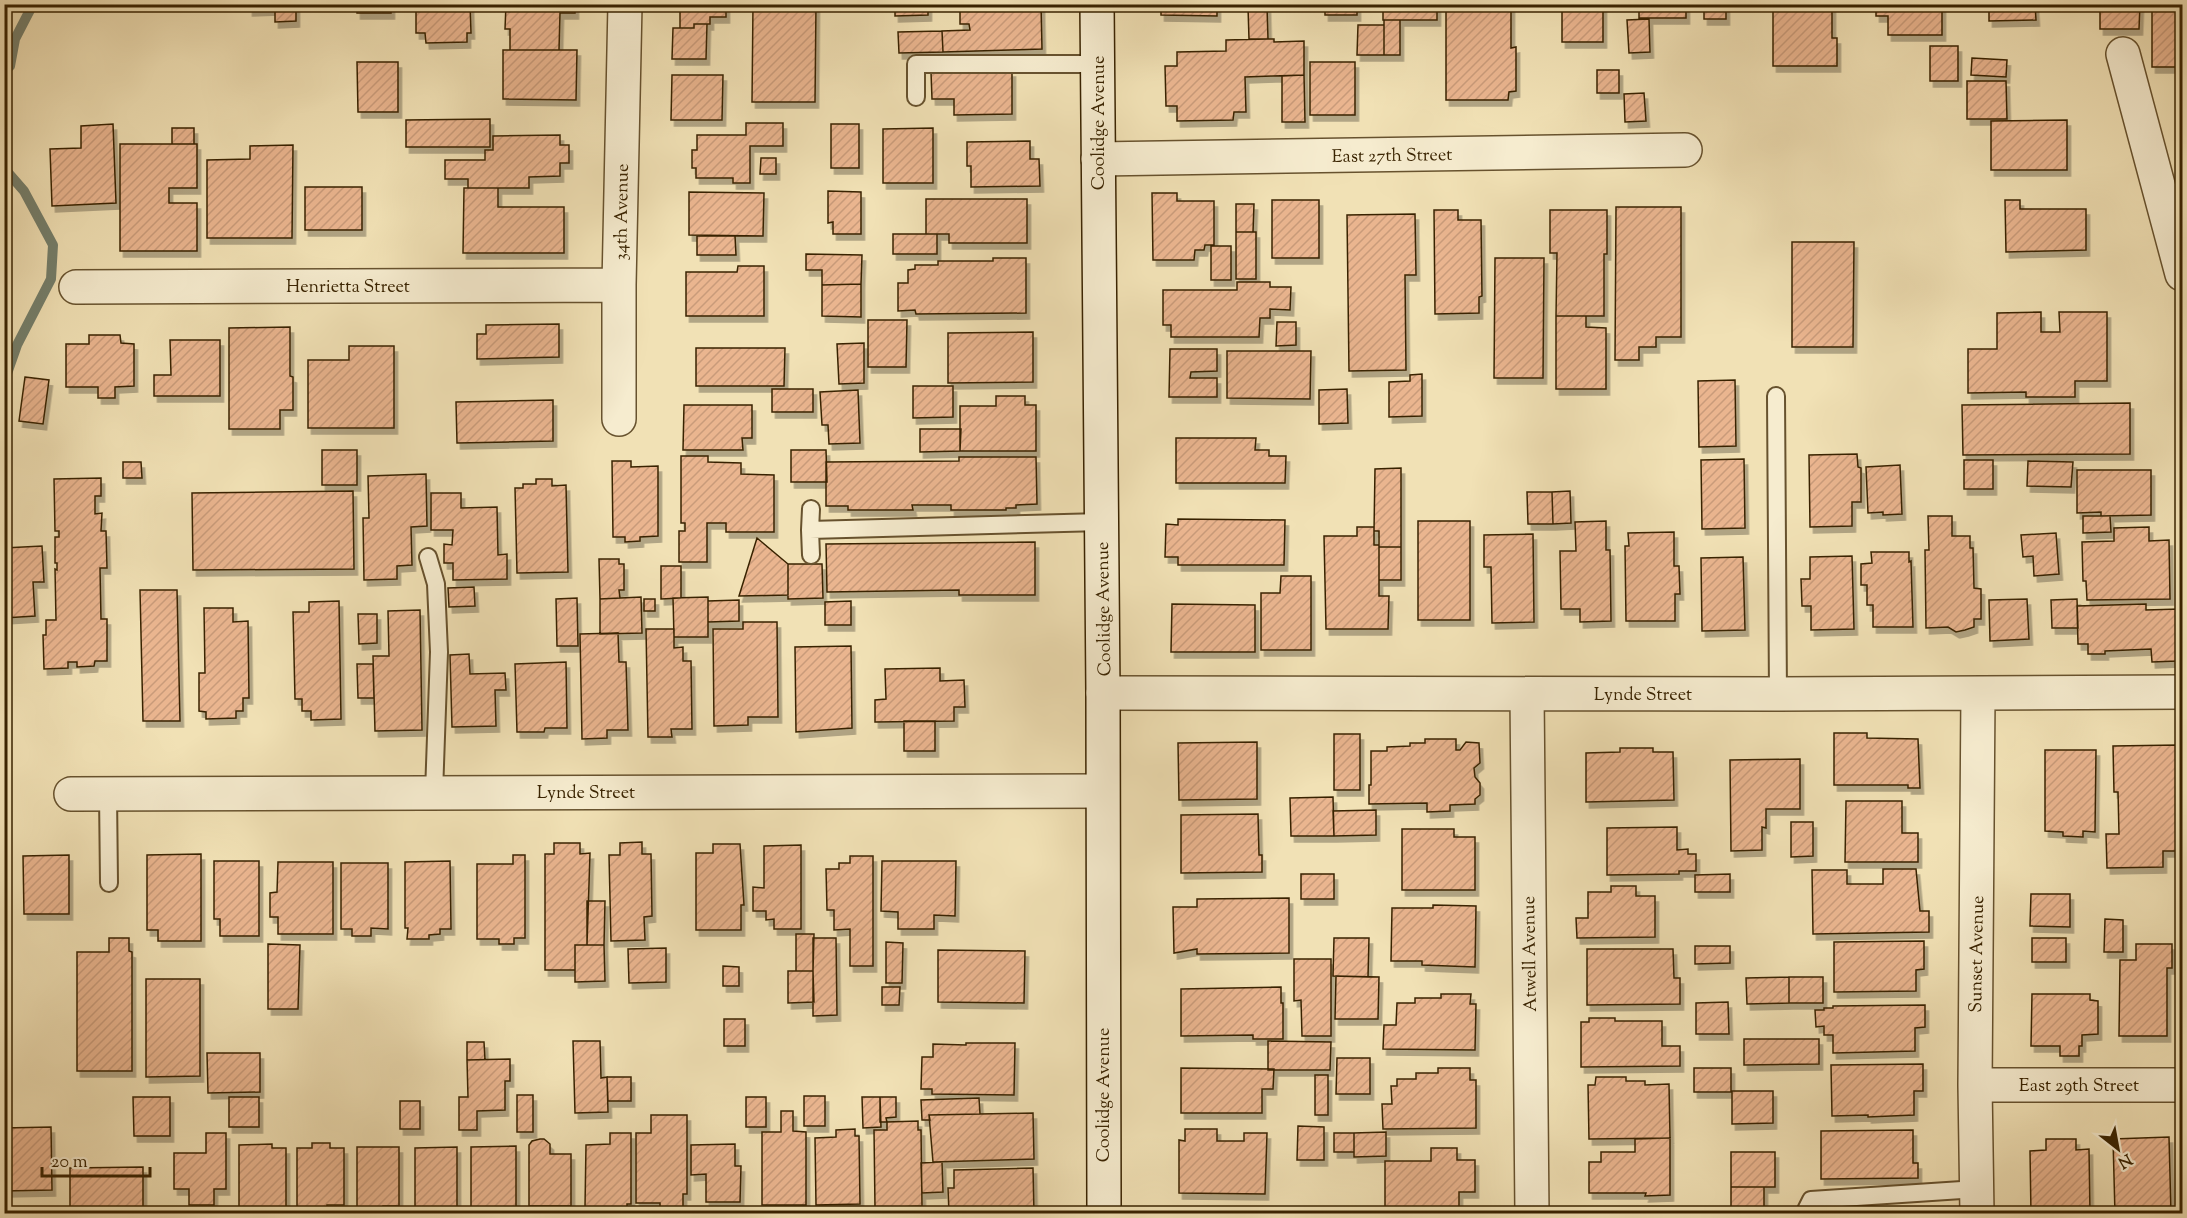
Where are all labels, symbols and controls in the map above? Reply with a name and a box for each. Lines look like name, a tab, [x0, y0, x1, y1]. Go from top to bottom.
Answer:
street label: Coolidge Avenue	[1087, 56, 1113, 190]
street label: East 27th Street	[1331, 143, 1453, 171]
street label: 34th Avenue	[609, 163, 637, 261]
street label: Henrietta Street	[286, 275, 410, 301]
street label: Coolidge Avenue	[1091, 541, 1119, 677]
street label: Lynde Street	[1594, 683, 1692, 709]
street label: Lynde Street	[537, 781, 635, 807]
street label: Sunset Avenue	[1964, 895, 1992, 1013]
street label: Atwell Avenue	[1517, 896, 1545, 1012]
street label: Coolidge Avenue	[1092, 1028, 1118, 1162]
street label: East 29th Street	[2019, 1074, 2139, 1100]
north arrow	[2088, 1119, 2148, 1179]
scale bar	[42, 1140, 150, 1178]
text: N	[2113, 1147, 2136, 1173]
text: 20 m	[51, 1150, 88, 1176]

